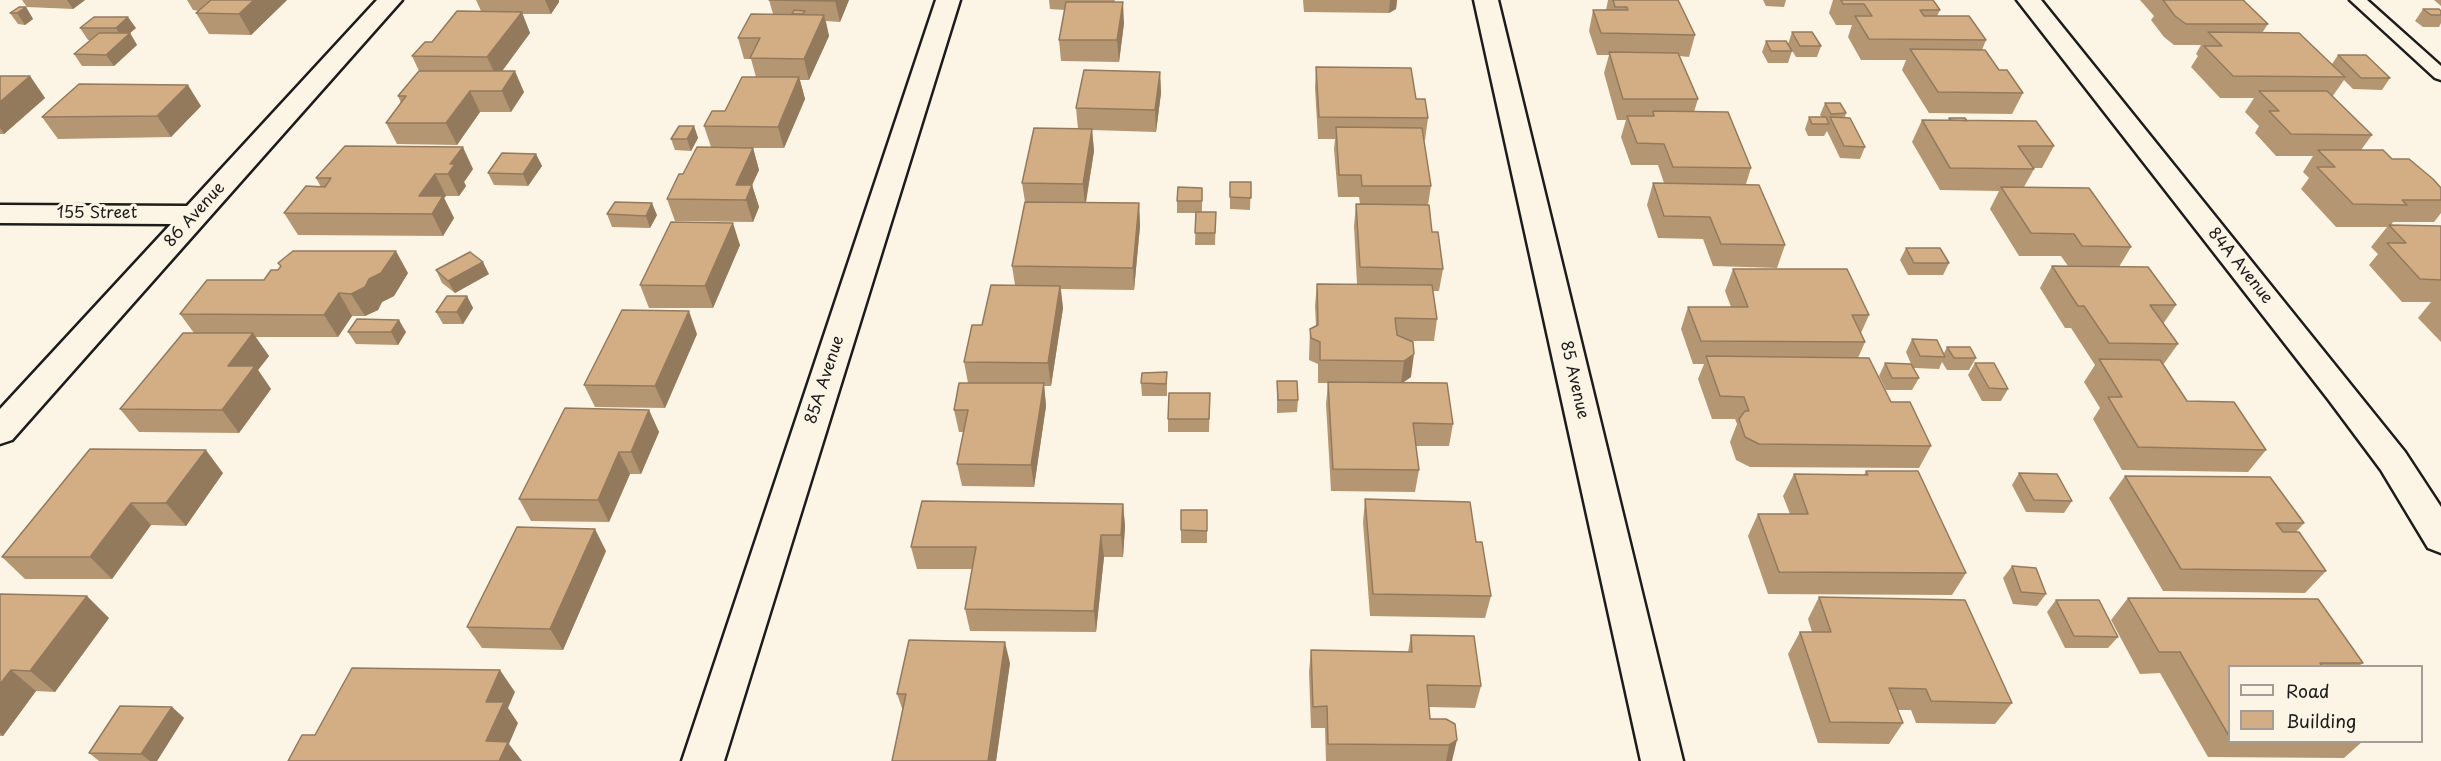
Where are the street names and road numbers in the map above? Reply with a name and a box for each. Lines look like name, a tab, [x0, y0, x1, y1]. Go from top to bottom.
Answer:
street label: 86 Avenue	[161, 179, 229, 251]
street label: 155 Street	[57, 204, 137, 224]
street label: 84A Avenue	[2204, 224, 2276, 308]
street label: 85A Avenue	[802, 333, 848, 427]
street label: 85 Avenue	[1556, 339, 1592, 421]

